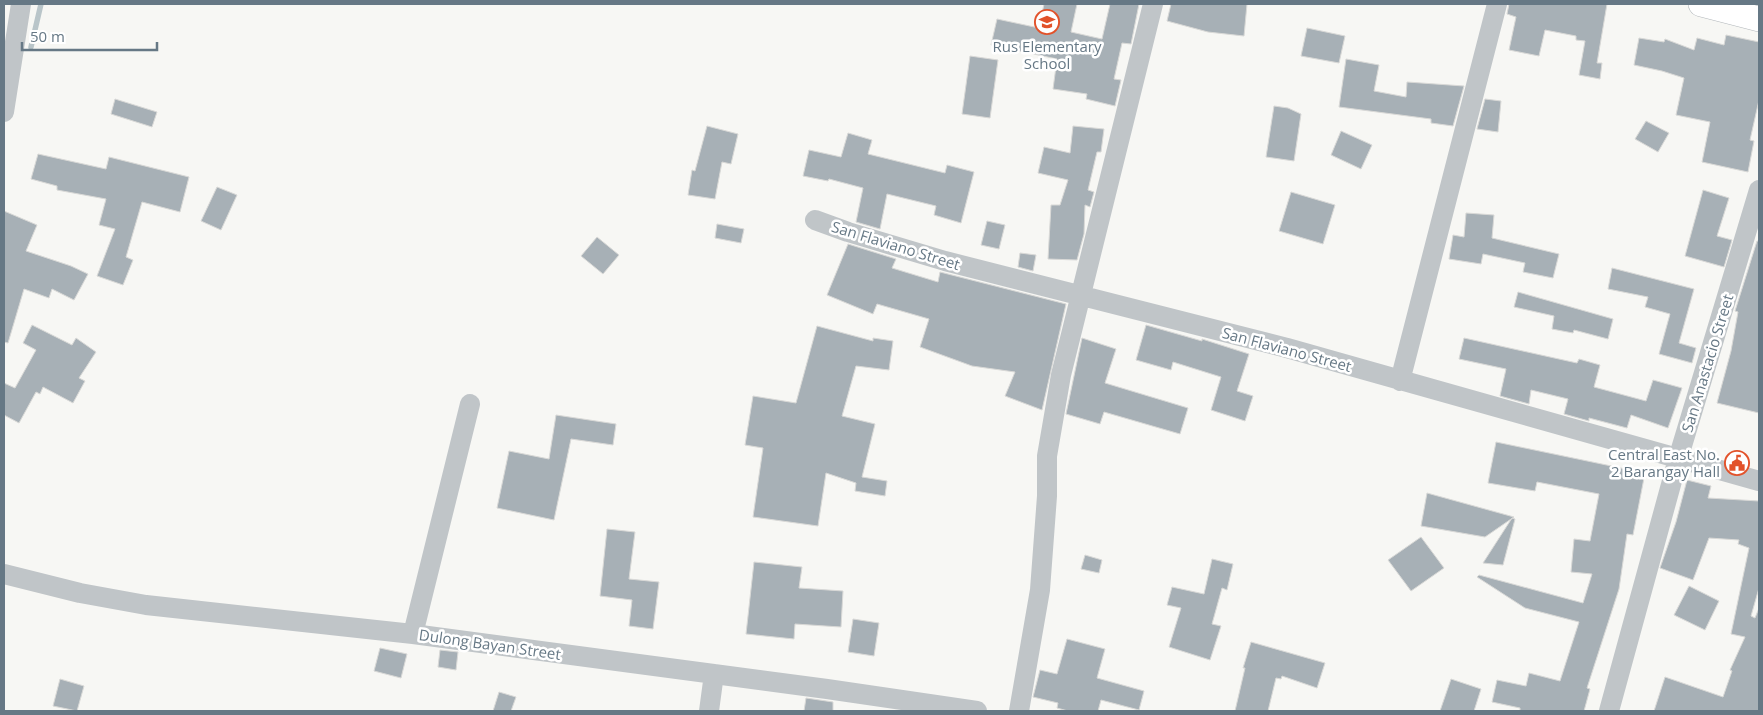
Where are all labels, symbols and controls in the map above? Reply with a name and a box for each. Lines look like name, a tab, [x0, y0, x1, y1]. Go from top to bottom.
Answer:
school or university icon: Rus Elementary School	[1034, 9, 1060, 35]
scale bar	[22, 20, 158, 52]
text: 50 m	[30, 26, 65, 46]
place label: Rus Elementary School	[993, 36, 1102, 73]
street label: San Flaviano Street	[829, 216, 963, 274]
street label: San Anastacio Street	[1676, 292, 1738, 434]
street label: San Flaviano Street	[1220, 322, 1354, 376]
place label: Central East No. 2 Barangay Hall	[1608, 444, 1720, 481]
public building icon: Central East No. 2 Barangay Hall	[1724, 450, 1750, 476]
street label: Dulong Bayan Street	[418, 624, 562, 664]

